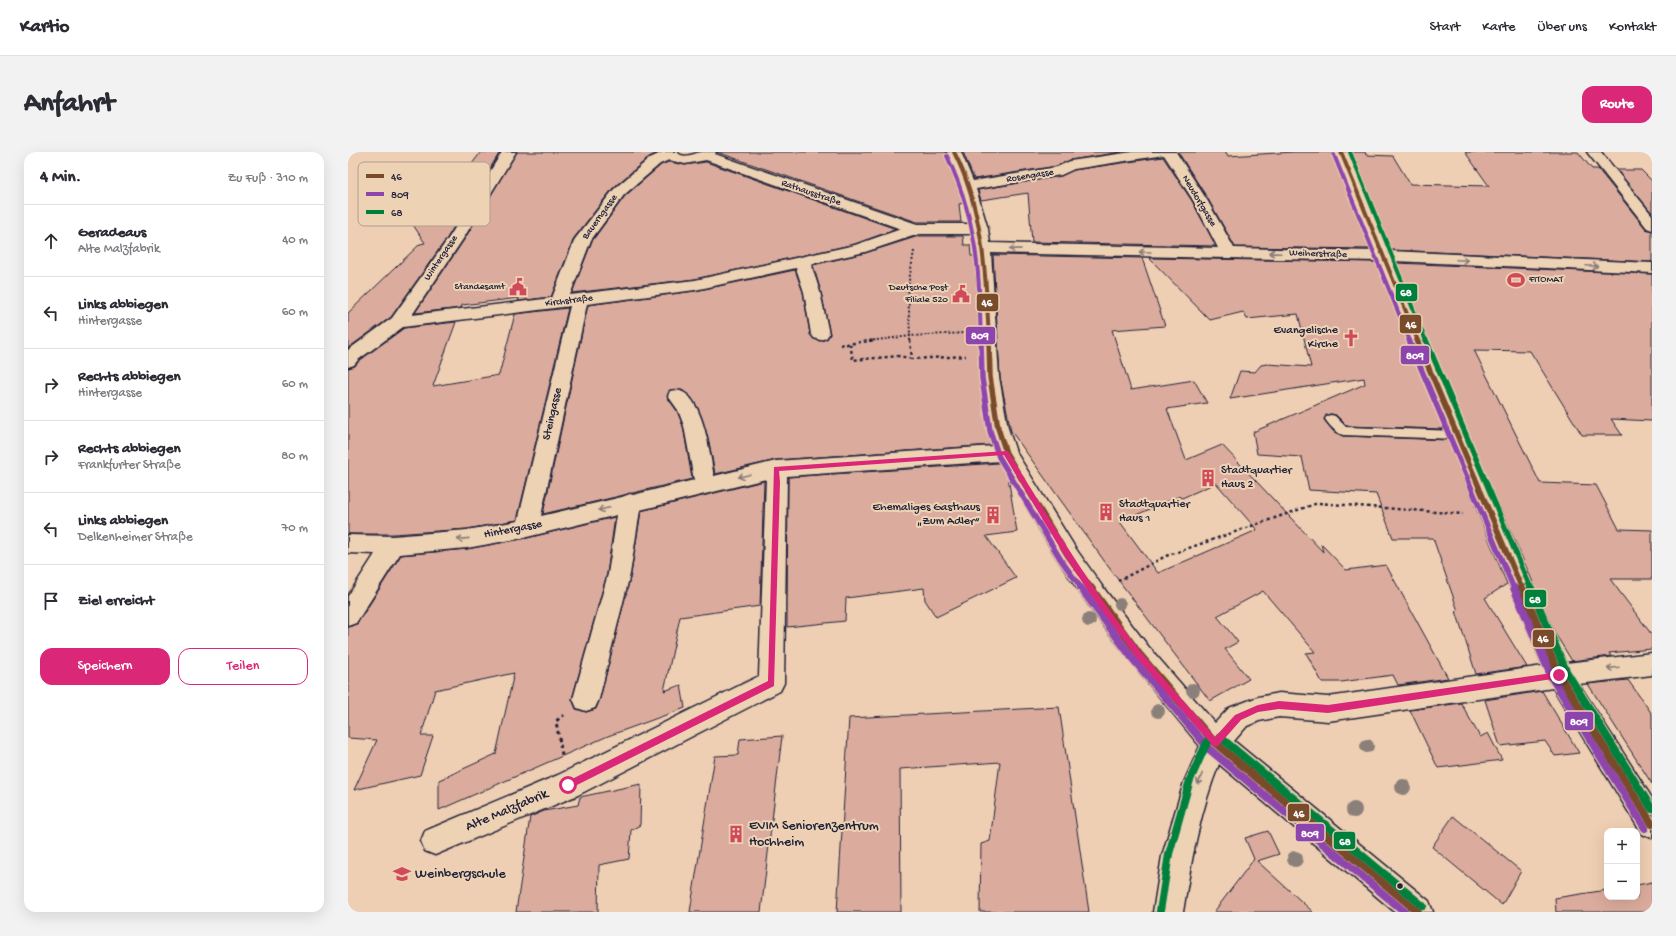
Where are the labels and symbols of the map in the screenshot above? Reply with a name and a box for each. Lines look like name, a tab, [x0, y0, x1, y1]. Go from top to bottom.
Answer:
legend	[358, 162, 490, 226]
street label: Rosengasse	[1005, 166, 1055, 186]
text: 46	[391, 172, 402, 184]
street label: Neudorfgasse	[1179, 173, 1219, 230]
street label: Rathausstraße	[780, 177, 843, 209]
text: 809	[391, 190, 409, 202]
street label: Bauerngasse	[579, 192, 621, 243]
text: 68	[391, 208, 403, 220]
street label: Wintergasse	[421, 232, 461, 283]
one-way arrow	[1009, 245, 1022, 253]
street label: Weiherstraße	[1289, 247, 1348, 261]
one-way arrow	[1139, 248, 1152, 256]
one-way arrow	[1269, 249, 1282, 257]
one-way arrow	[1455, 256, 1468, 263]
one-way arrow	[1585, 262, 1598, 269]
sports icon: FITOMAT	[1506, 270, 1526, 290]
place label: FITOMAT	[1528, 274, 1564, 286]
public building icon: Standesamt	[508, 277, 528, 297]
place label: Standesamt	[455, 281, 506, 293]
place label: Deutsche Post Filiale 520	[888, 282, 949, 306]
line badge: 68	[1395, 283, 1418, 302]
public building icon: Deutsche Post Filiale 520	[951, 284, 971, 304]
text: 68	[1400, 288, 1412, 300]
street label: Kirchstraße	[544, 292, 594, 310]
line badge: 46	[976, 293, 999, 312]
text: 46	[981, 298, 993, 310]
line badge: 46	[1399, 314, 1422, 334]
text: 46	[1405, 320, 1417, 332]
place label: Evangelische Kirche	[1273, 324, 1339, 352]
line badge: 809	[965, 326, 996, 345]
church icon: Evangelische Kirche	[1341, 328, 1361, 348]
text: 809	[971, 331, 989, 343]
line badge: 809	[1400, 345, 1430, 365]
text: 809	[1406, 351, 1424, 363]
street label: Steingasse	[540, 386, 566, 442]
place label: Stadtquartier Haus 2	[1221, 464, 1293, 492]
building icon: Stadtquartier Haus 2	[1198, 468, 1218, 488]
one-way arrow	[738, 472, 751, 480]
place label: Stadtquartier Haus 1	[1119, 498, 1191, 526]
place label: Ehemaliges Gasthaus „Zum Adler“	[872, 501, 981, 529]
building icon: Stadtquartier Haus 1	[1096, 502, 1116, 522]
one-way arrow	[598, 505, 611, 513]
building icon: Ehemaliges Gasthaus „Zum Adler“	[983, 505, 1003, 525]
street label: Hintergasse	[483, 517, 544, 543]
one-way arrow	[457, 535, 470, 543]
line badge: 68	[1524, 589, 1547, 608]
text: 68	[1529, 595, 1541, 607]
line badge: 46	[1532, 629, 1555, 648]
text: 46	[1537, 634, 1549, 646]
one-way arrow	[1607, 664, 1620, 672]
route end	[1550, 666, 1568, 684]
line badge: 809	[1564, 711, 1594, 731]
text: 809	[1570, 717, 1588, 729]
one-way arrow	[1195, 772, 1203, 784]
route start	[559, 776, 577, 794]
street label: Alte Malzfabrik	[463, 785, 552, 836]
line badge: 46	[1287, 803, 1310, 822]
text: 46	[1293, 809, 1305, 821]
place label: EVIM Seniorenzentrum Hochheim	[749, 818, 879, 851]
line badge: 809	[1295, 823, 1325, 842]
building icon: EVIM Seniorenzentrum Hochheim	[726, 824, 746, 844]
text: 809	[1301, 829, 1319, 841]
line badge: 68	[1333, 831, 1356, 850]
text: 68	[1339, 837, 1351, 849]
school or university icon: Weinbergschule	[392, 864, 412, 884]
place label: Weinbergschule	[415, 866, 506, 883]
unlabelled marker	[1395, 881, 1405, 891]

